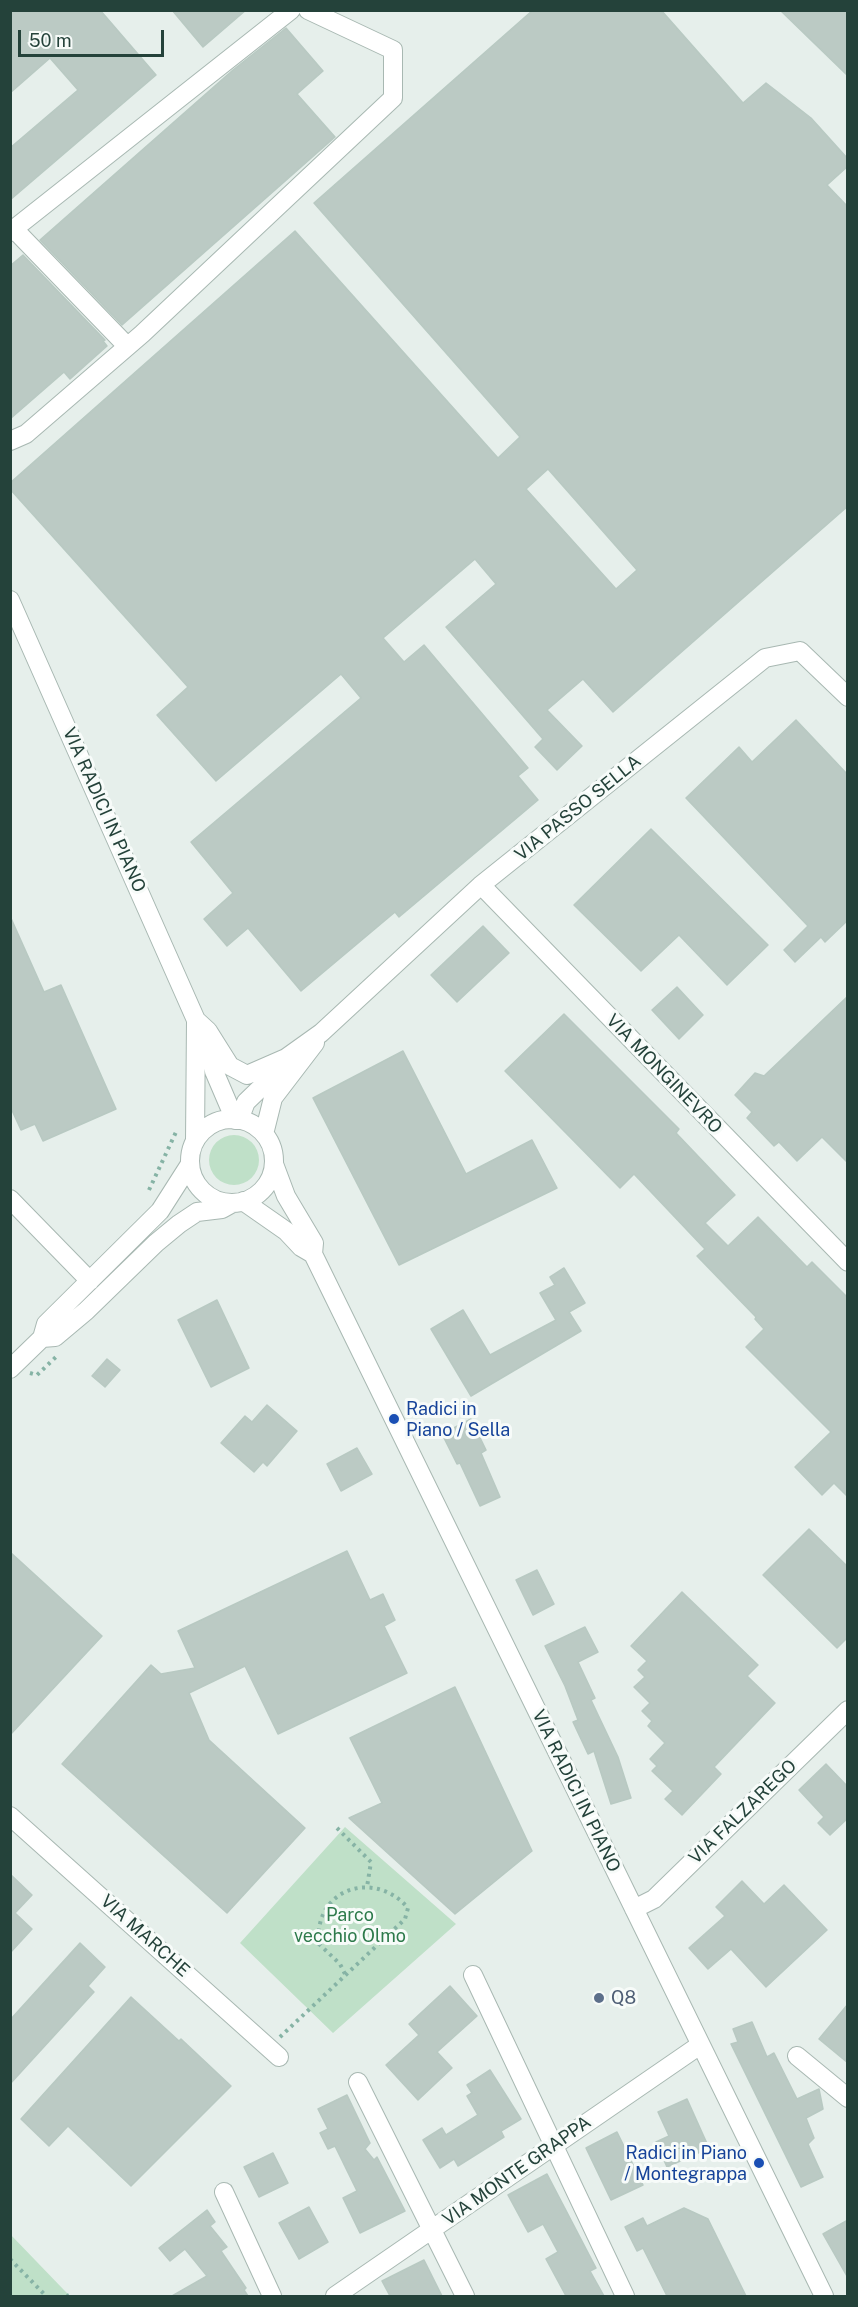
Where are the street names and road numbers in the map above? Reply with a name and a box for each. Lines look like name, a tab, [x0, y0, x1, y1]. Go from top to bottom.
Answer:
street label: VIA RADICI IN PIANO	[58, 724, 150, 896]
street label: VIA PASSO SELLA	[511, 751, 645, 865]
street label: VIA MONGINEVRO	[602, 1010, 726, 1138]
street label: VIA RADICI IN PIANO	[527, 1706, 625, 1876]
street label: VIA FALZAREGO	[685, 1755, 801, 1869]
street label: VIA MARCHE	[96, 1890, 194, 1982]
street label: VIA MONTE GRAPPA	[439, 2112, 595, 2230]

